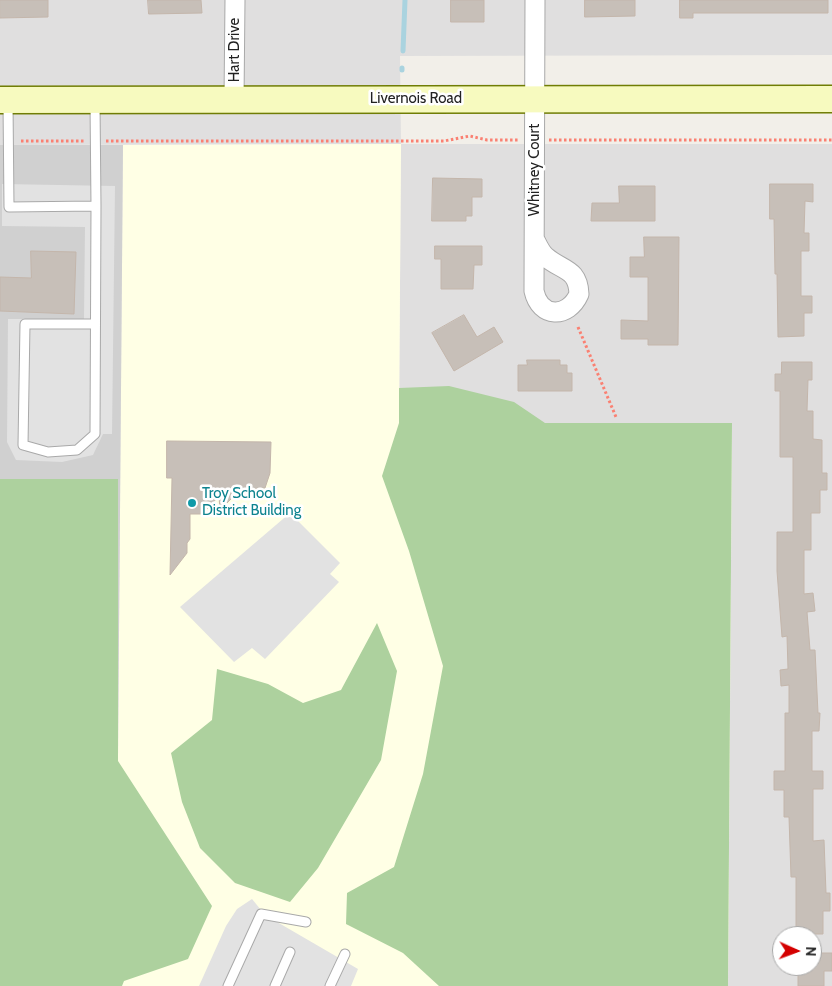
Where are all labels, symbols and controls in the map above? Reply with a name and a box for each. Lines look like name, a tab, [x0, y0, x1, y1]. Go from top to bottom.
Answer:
street label: Hart Drive	[226, 18, 244, 82]
street label: Livernois Road	[370, 90, 462, 108]
street label: Whitney Court	[526, 124, 544, 216]
place label: Troy School District Building	[202, 485, 301, 520]
marker: Troy School District Building	[186, 497, 198, 509]
north arrow	[772, 926, 822, 976]
text: N	[802, 946, 820, 957]

